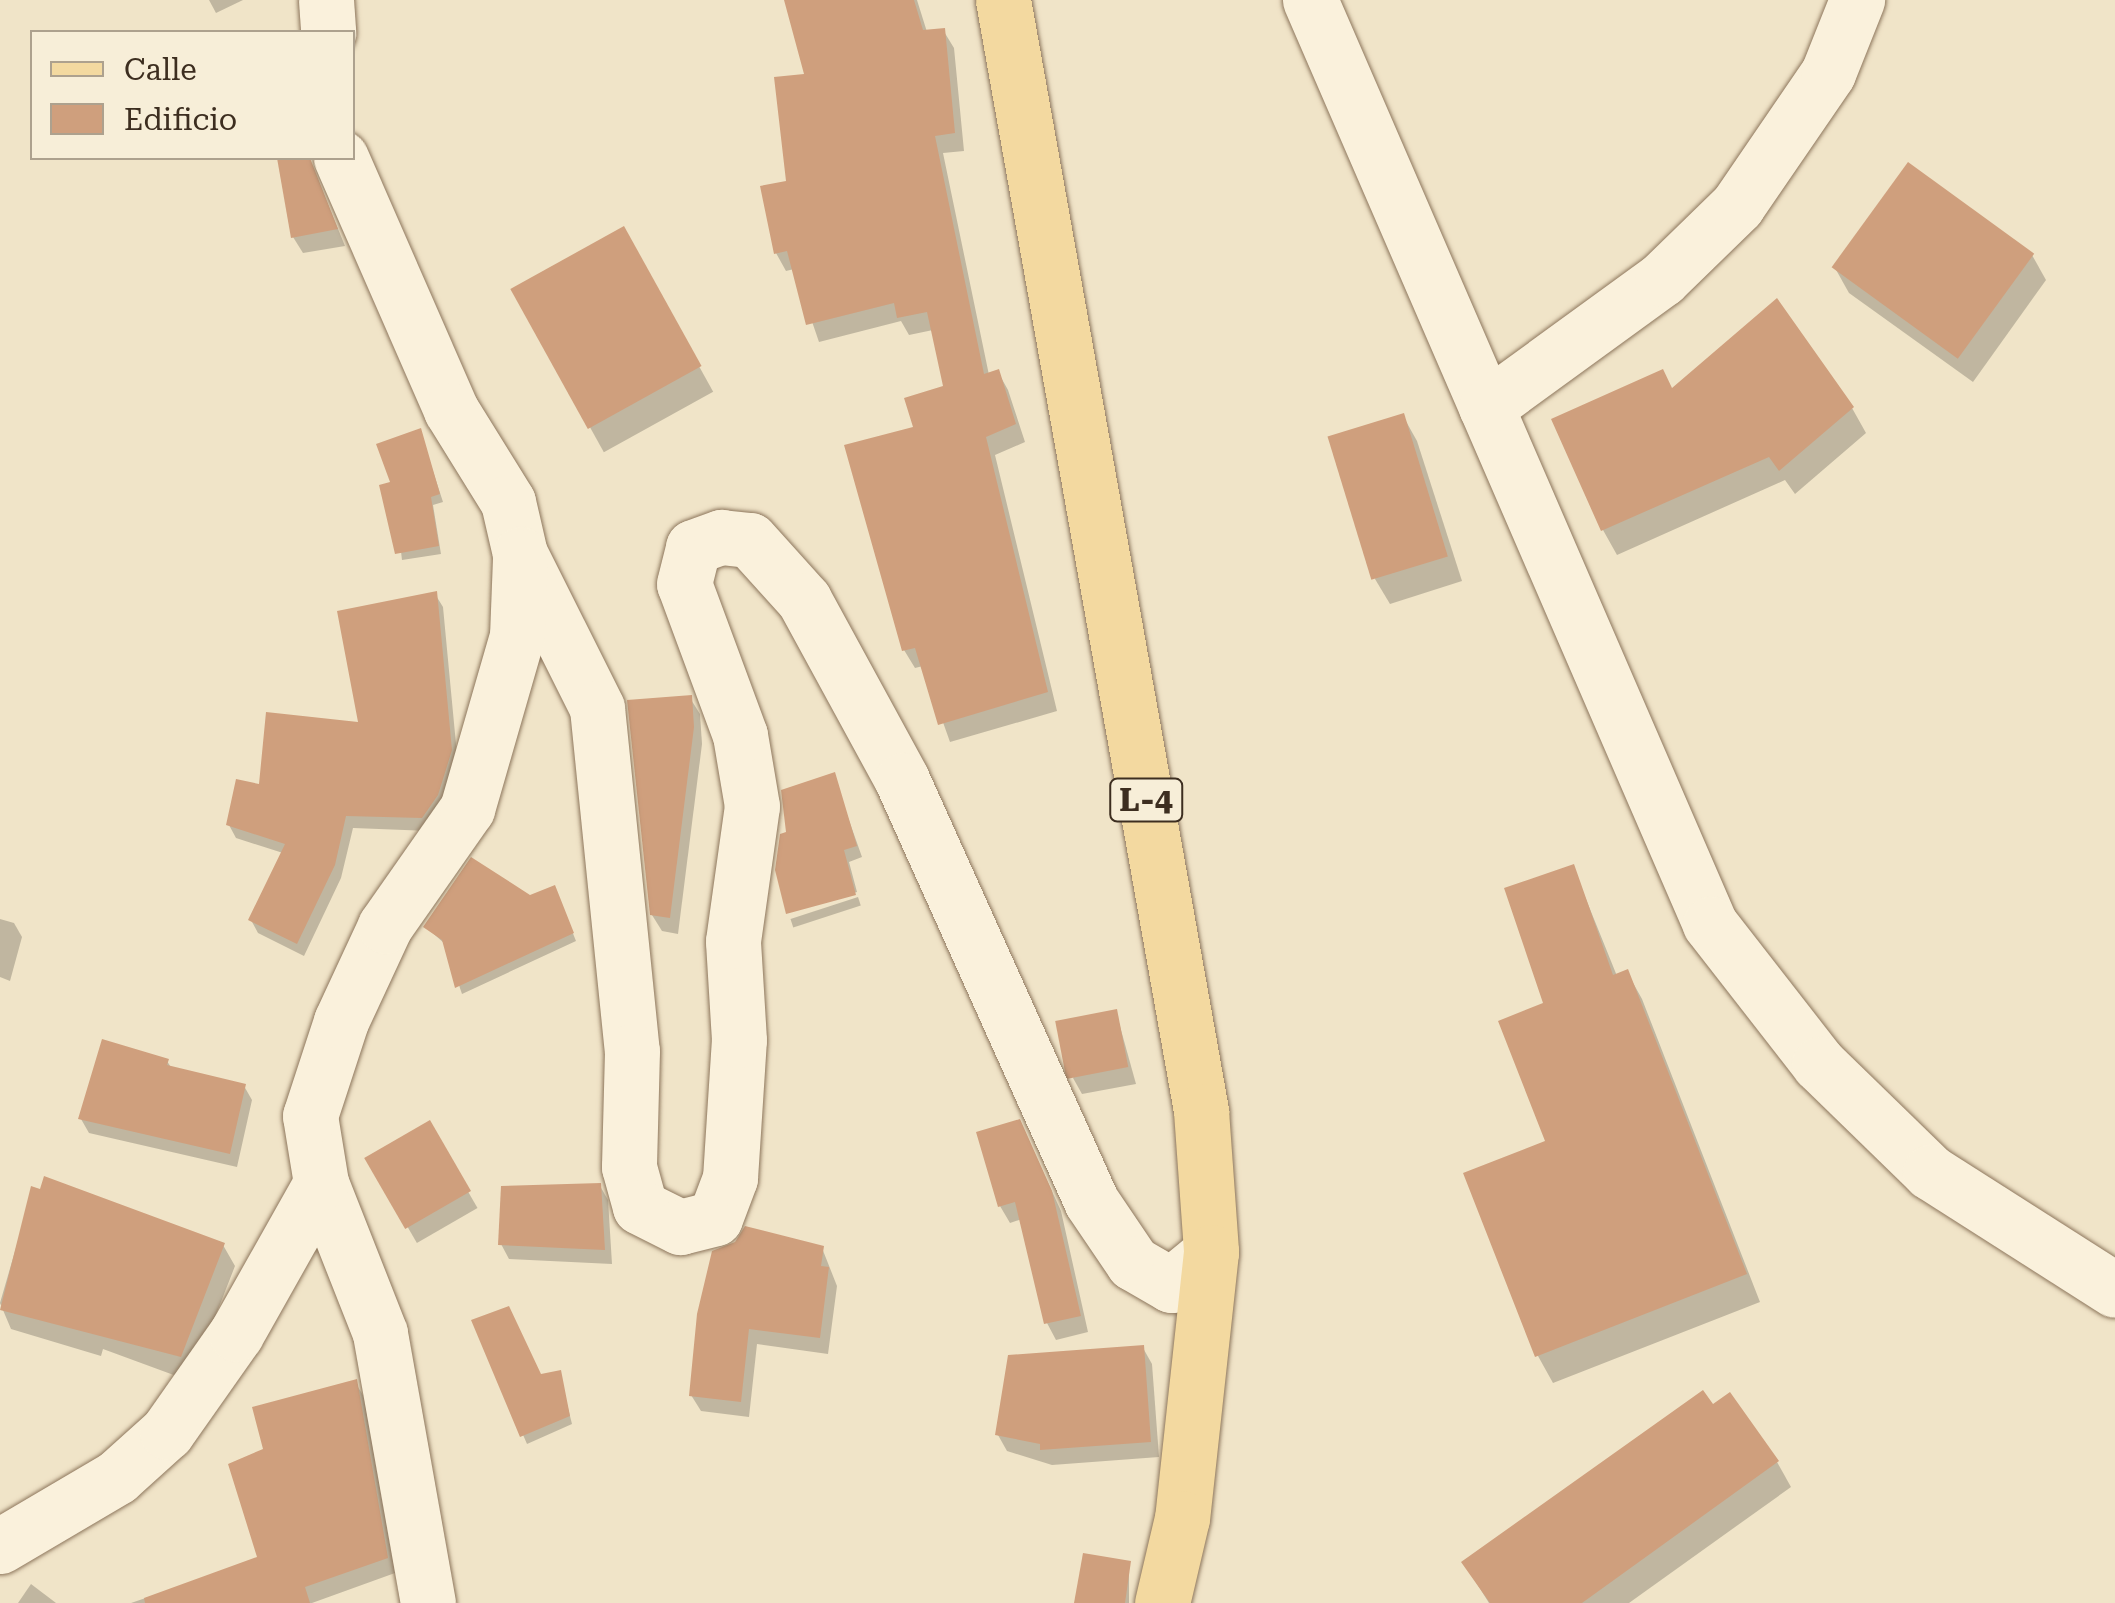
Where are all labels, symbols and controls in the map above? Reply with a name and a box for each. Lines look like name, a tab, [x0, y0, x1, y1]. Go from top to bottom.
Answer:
legend	[30, 30, 355, 160]
text: Calle	[124, 52, 197, 87]
text: Edificio	[124, 102, 237, 137]
road number: L-4	[1108, 773, 1184, 827]

